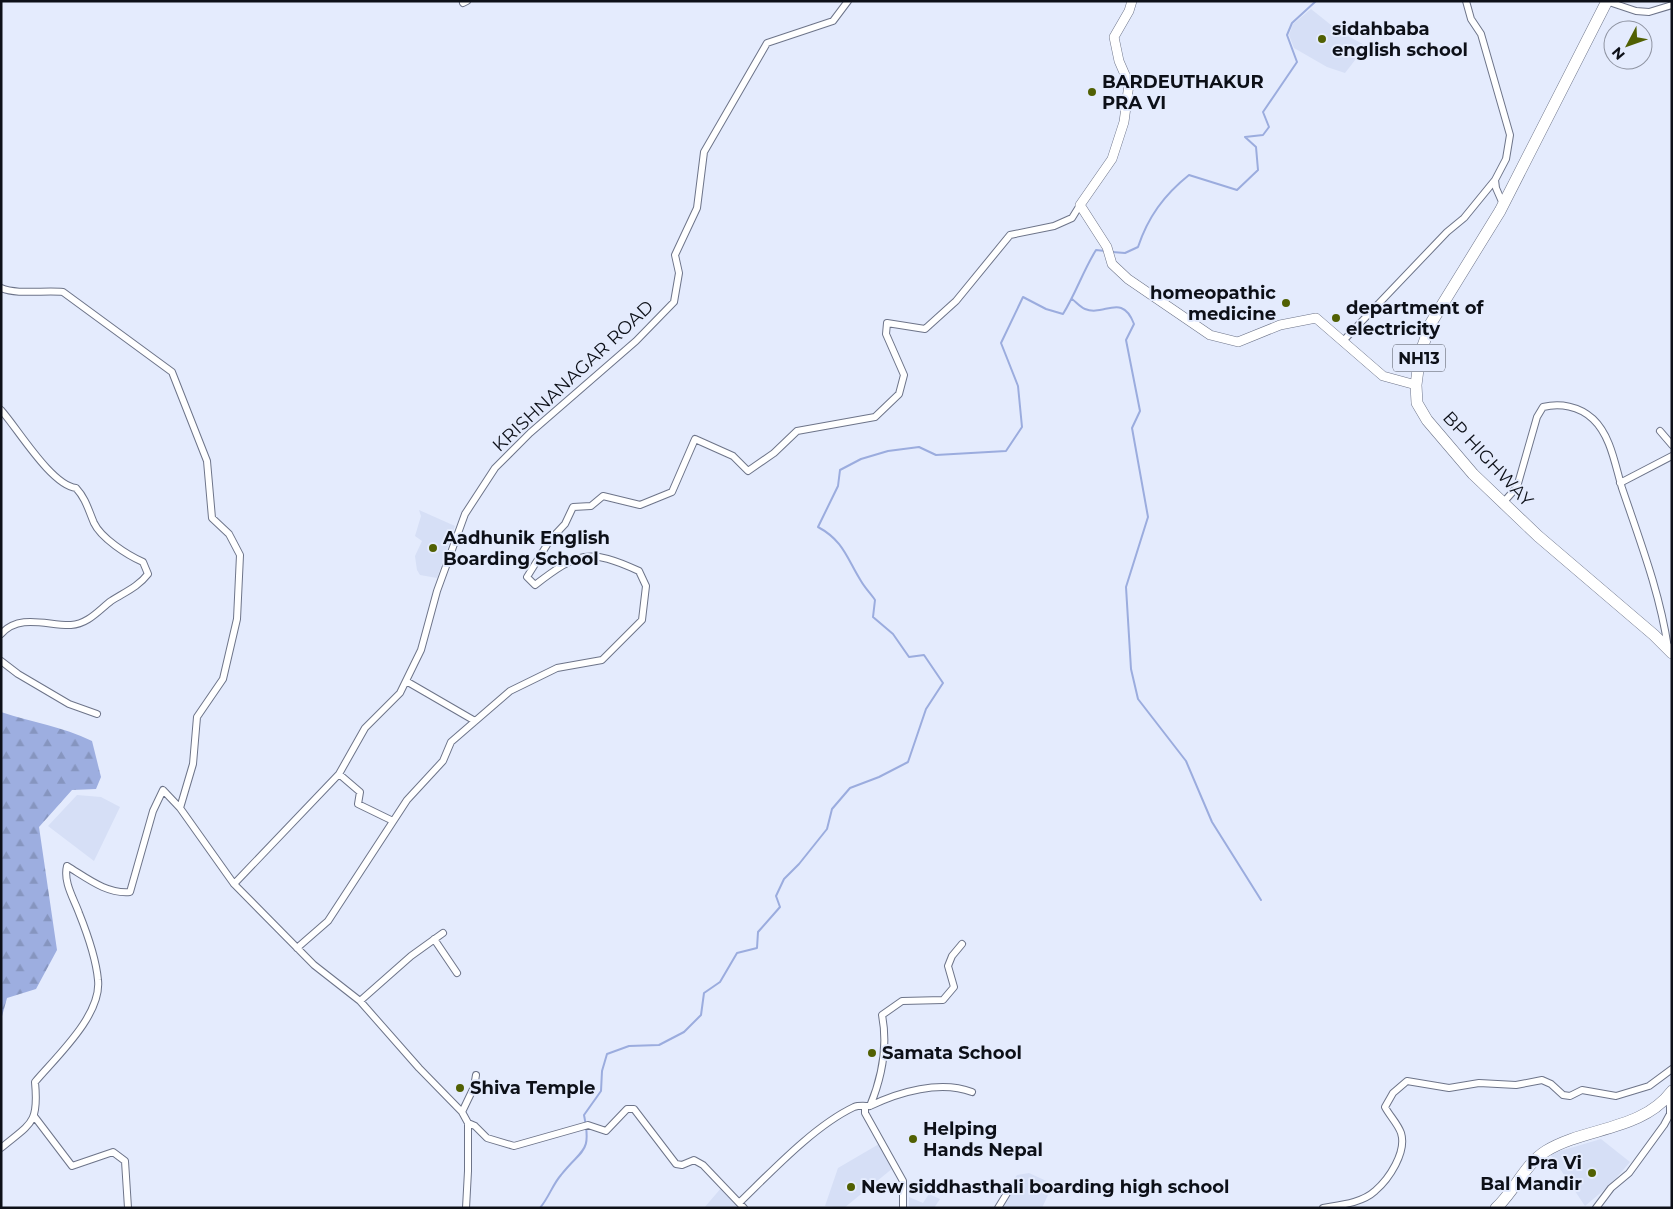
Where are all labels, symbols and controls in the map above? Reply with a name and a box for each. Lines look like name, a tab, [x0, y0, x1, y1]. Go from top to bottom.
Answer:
place label: sidahbaba english school	[1332, 18, 1468, 61]
north arrow	[1603, 20, 1653, 70]
marker: sidahbaba english school	[1316, 33, 1328, 45]
text: N	[1608, 43, 1629, 64]
place label: BARDEUTHAKUR PRA VI	[1102, 71, 1264, 114]
marker: BARDEUTHAKUR PRA VI	[1086, 86, 1098, 98]
place label: homeopathic medicine	[1150, 282, 1276, 325]
street label: KRISHNANAGAR ROAD	[488, 296, 658, 456]
marker: homeopathic medicine	[1280, 297, 1292, 309]
place label: department of electricity	[1346, 297, 1484, 340]
marker: department of electricity	[1330, 312, 1342, 324]
road number: NH13	[1393, 344, 1445, 372]
street label: BP HIGHWAY	[1438, 407, 1538, 512]
place label: Aadhunik English Boarding School	[442, 527, 610, 570]
marker: Aadhunik English Boarding School	[427, 542, 439, 554]
place label: Samata School	[882, 1042, 1022, 1064]
marker: Samata School	[866, 1047, 878, 1059]
place label: Shiva Temple	[470, 1077, 595, 1099]
marker: Shiva Temple	[454, 1082, 466, 1094]
place label: Helping Hands Nepal	[923, 1118, 1043, 1161]
marker: Helping Hands Nepal	[907, 1133, 919, 1145]
place label: Pra Vi Bal Mandir	[1480, 1152, 1582, 1195]
marker: Pra Vi Bal Mandir	[1586, 1167, 1598, 1179]
place label: New siddhasthali boarding high school	[861, 1176, 1229, 1198]
marker: New siddhasthali boarding high school	[845, 1181, 857, 1193]

